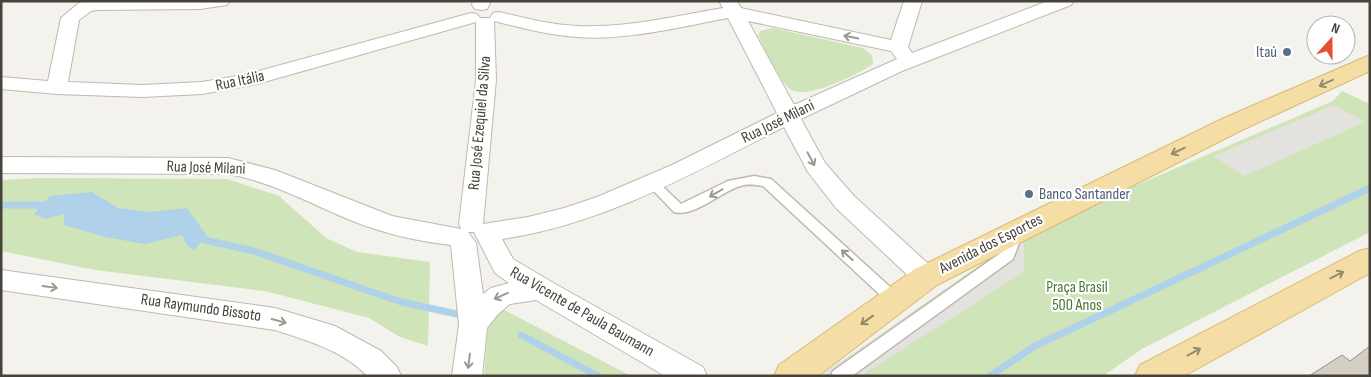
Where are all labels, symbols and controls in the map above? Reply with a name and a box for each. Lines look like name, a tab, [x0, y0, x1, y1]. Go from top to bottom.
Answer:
north arrow	[1306, 15, 1356, 65]
text: N	[1329, 19, 1342, 38]
one-way arrow	[843, 32, 859, 41]
place label: Itaú	[1256, 43, 1277, 62]
marker: Itaú	[1281, 46, 1293, 58]
street label: Rua José Ezequiel da Silva	[465, 55, 495, 191]
street label: Rua Itália	[214, 67, 266, 95]
one-way arrow	[1319, 79, 1334, 88]
street label: Rua José Milani	[738, 96, 818, 148]
one-way arrow	[1171, 147, 1186, 156]
one-way arrow	[807, 151, 817, 166]
street label: Rua José Milani	[166, 157, 246, 179]
place label: Banco Santander	[1039, 185, 1131, 204]
one-way arrow	[709, 188, 724, 198]
marker: Banco Santander	[1023, 188, 1035, 200]
street label: Avenida dos Esportes	[935, 210, 1046, 279]
one-way arrow	[840, 249, 853, 261]
street label: Rua Vicente de Paula Baumann	[507, 263, 657, 361]
one-way arrow	[1329, 270, 1344, 279]
park label: Praça Brasil 500 Anos	[1046, 278, 1108, 315]
one-way arrow	[41, 282, 57, 292]
street label: Rua Raymundo Bissoto	[140, 290, 262, 326]
one-way arrow	[493, 292, 508, 302]
one-way arrow	[860, 315, 874, 325]
one-way arrow	[271, 316, 287, 326]
one-way arrow	[1187, 347, 1201, 357]
one-way arrow	[464, 353, 474, 369]

